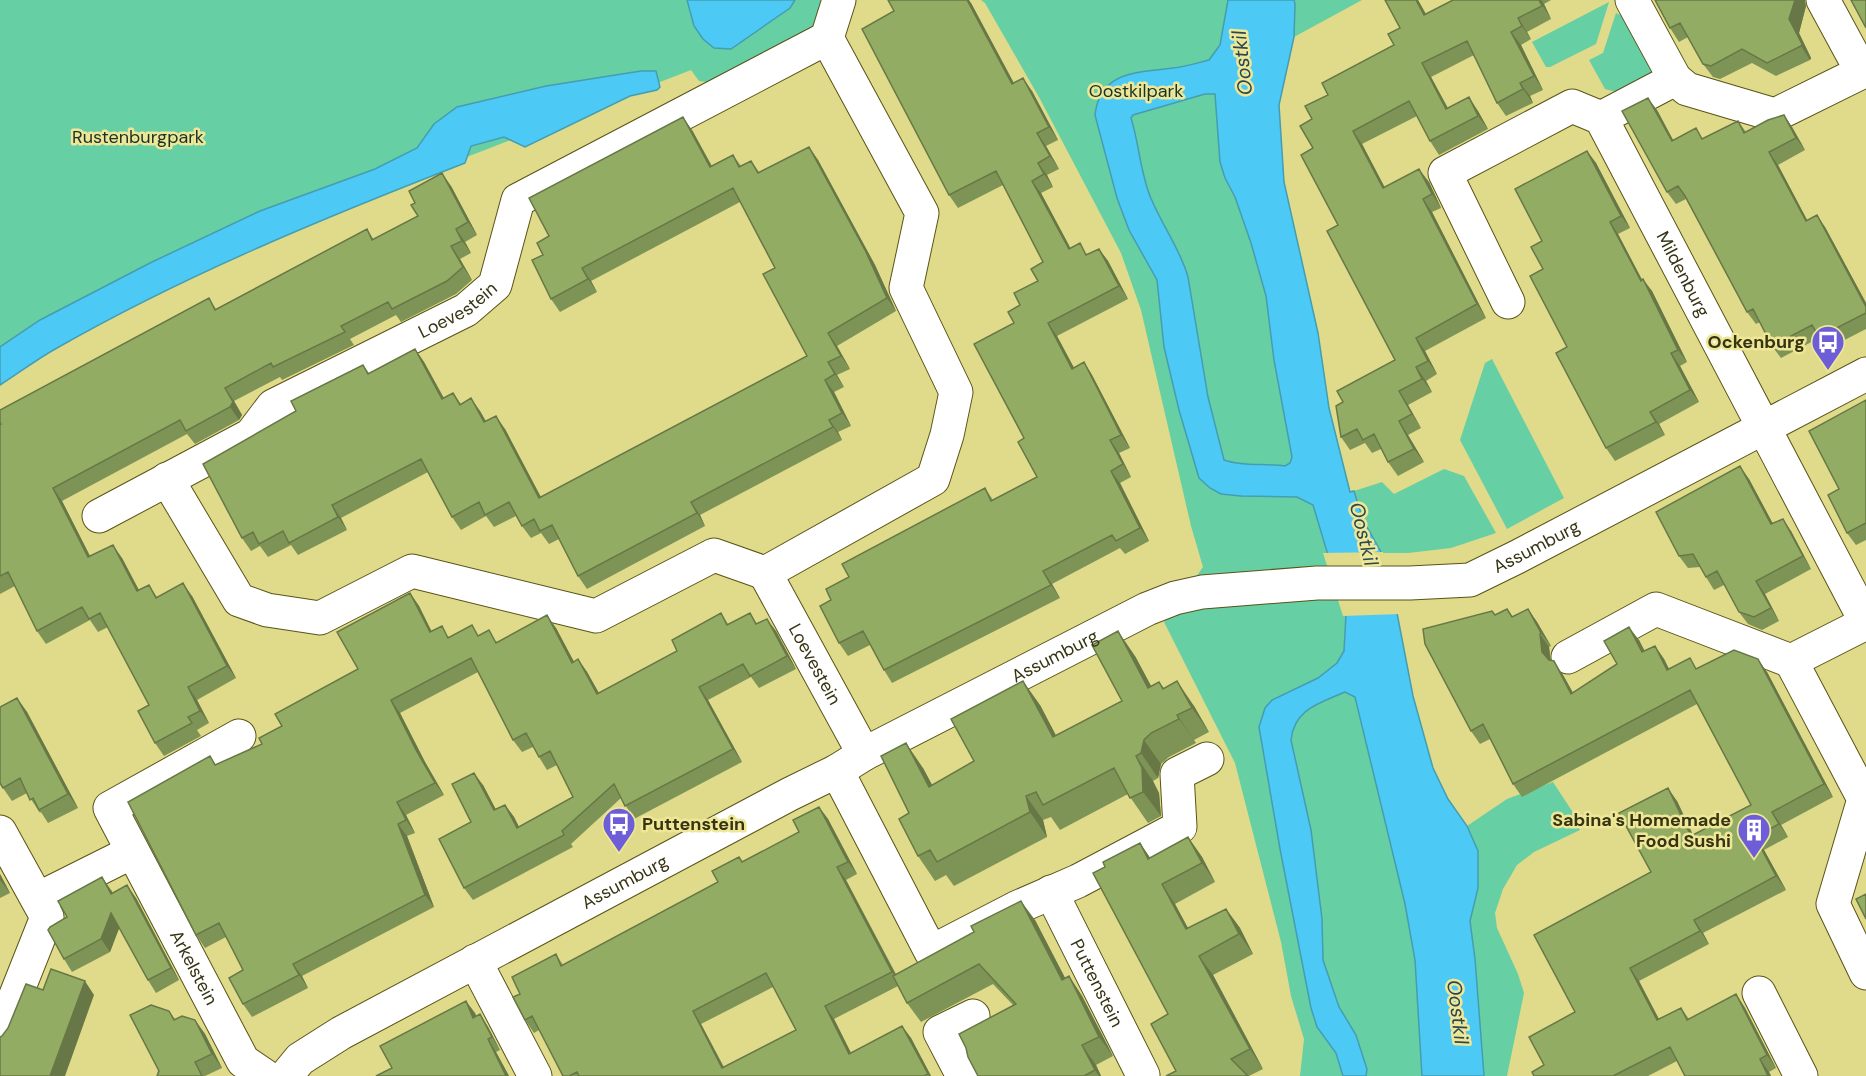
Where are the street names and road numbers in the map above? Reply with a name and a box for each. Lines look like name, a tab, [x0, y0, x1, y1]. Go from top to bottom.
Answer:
street label: Mildenburg	[1651, 227, 1715, 321]
street label: Loevestein	[414, 276, 502, 344]
street label: Assumburg	[1489, 514, 1584, 579]
street label: Loevestein	[783, 619, 847, 709]
street label: Assumburg	[1007, 624, 1102, 688]
street label: Assumburg	[577, 849, 672, 915]
street label: Arkelstein	[164, 926, 224, 1009]
street label: Puttenstein	[1065, 935, 1129, 1031]

